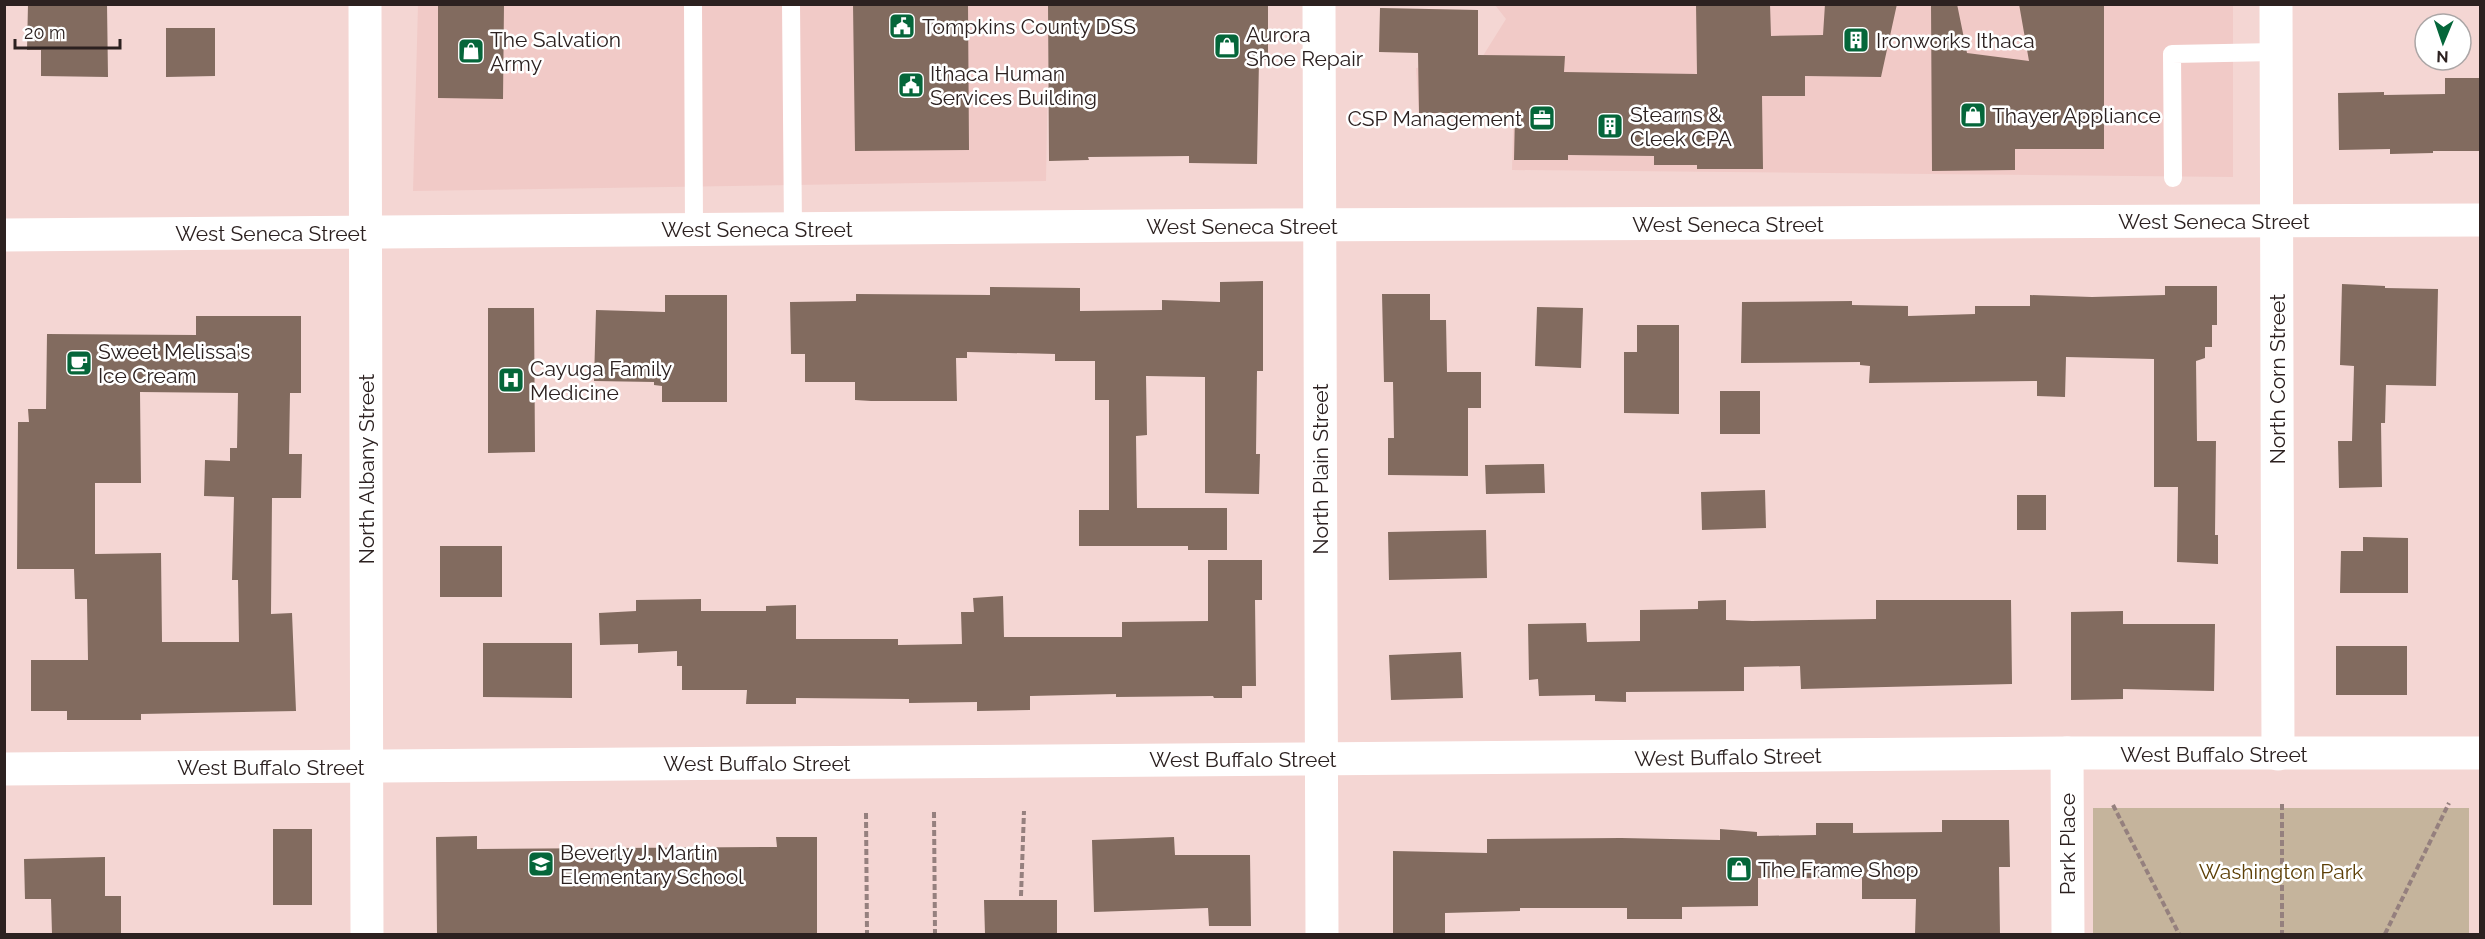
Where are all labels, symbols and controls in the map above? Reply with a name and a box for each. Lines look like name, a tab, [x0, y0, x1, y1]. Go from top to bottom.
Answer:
public building icon: Tompkins County DSS	[887, 11, 917, 41]
scale bar	[15, 12, 120, 50]
north arrow	[2413, 12, 2473, 72]
place label: Tompkins County DSS	[922, 14, 1136, 39]
text: 20 m	[24, 22, 66, 43]
place label: Aurora Shoe Repair	[1246, 22, 1364, 71]
building icon: Ironworks Ithaca	[1841, 25, 1871, 55]
place label: The Salvation Army	[490, 27, 621, 76]
place label: Ironworks Ithaca	[1876, 28, 2035, 53]
shop icon: Aurora Shoe Repair	[1212, 31, 1242, 61]
shop icon: The Salvation Army	[456, 36, 486, 66]
text: N	[2436, 47, 2449, 66]
place label: Ithaca Human Services Building	[930, 61, 1097, 110]
public building icon: Ithaca Human Services Building	[896, 70, 926, 100]
shop icon: Thayer Appliance	[1958, 100, 1988, 130]
place label: Stearns & Cleek CPA	[1630, 102, 1732, 151]
office icon: CSP Management	[1527, 103, 1557, 133]
place label: Thayer Appliance	[1992, 103, 2161, 128]
place label: CSP Management	[1347, 106, 1522, 131]
building icon: Stearns & Cleek CPA	[1595, 111, 1625, 141]
street label: West Seneca Street	[2118, 209, 2310, 234]
street label: West Seneca Street	[1632, 212, 1824, 237]
street label: West Seneca Street	[1146, 214, 1338, 239]
street label: West Seneca Street	[661, 217, 853, 242]
street label: West Seneca Street	[175, 221, 367, 246]
street label: North Corn Street	[2265, 294, 2290, 464]
place label: Sweet Melissa's Ice Cream	[98, 339, 250, 388]
cafe icon: Sweet Melissa's Ice Cream	[64, 348, 94, 378]
place label: Cayuga Family Medicine	[530, 356, 672, 405]
hospital icon: Cayuga Family Medicine	[496, 365, 526, 395]
street label: North Albany Street	[354, 374, 379, 564]
street label: North Plain Street	[1308, 383, 1333, 555]
street label: West Buffalo Street	[2120, 742, 2308, 767]
street label: West Buffalo Street	[1634, 743, 1822, 771]
street label: West Buffalo Street	[1149, 747, 1337, 772]
street label: West Buffalo Street	[663, 751, 851, 776]
street label: West Buffalo Street	[177, 755, 365, 780]
street label: Park Place	[2055, 793, 2080, 895]
place label: Beverly J. Martin Elementary School	[560, 840, 744, 889]
school or university icon: Beverly J. Martin Elementary School	[526, 849, 556, 879]
shop icon: The Frame Shop	[1724, 854, 1754, 884]
place label: The Frame Shop	[1758, 857, 1919, 882]
park label: Washington Park	[2199, 859, 2363, 884]

